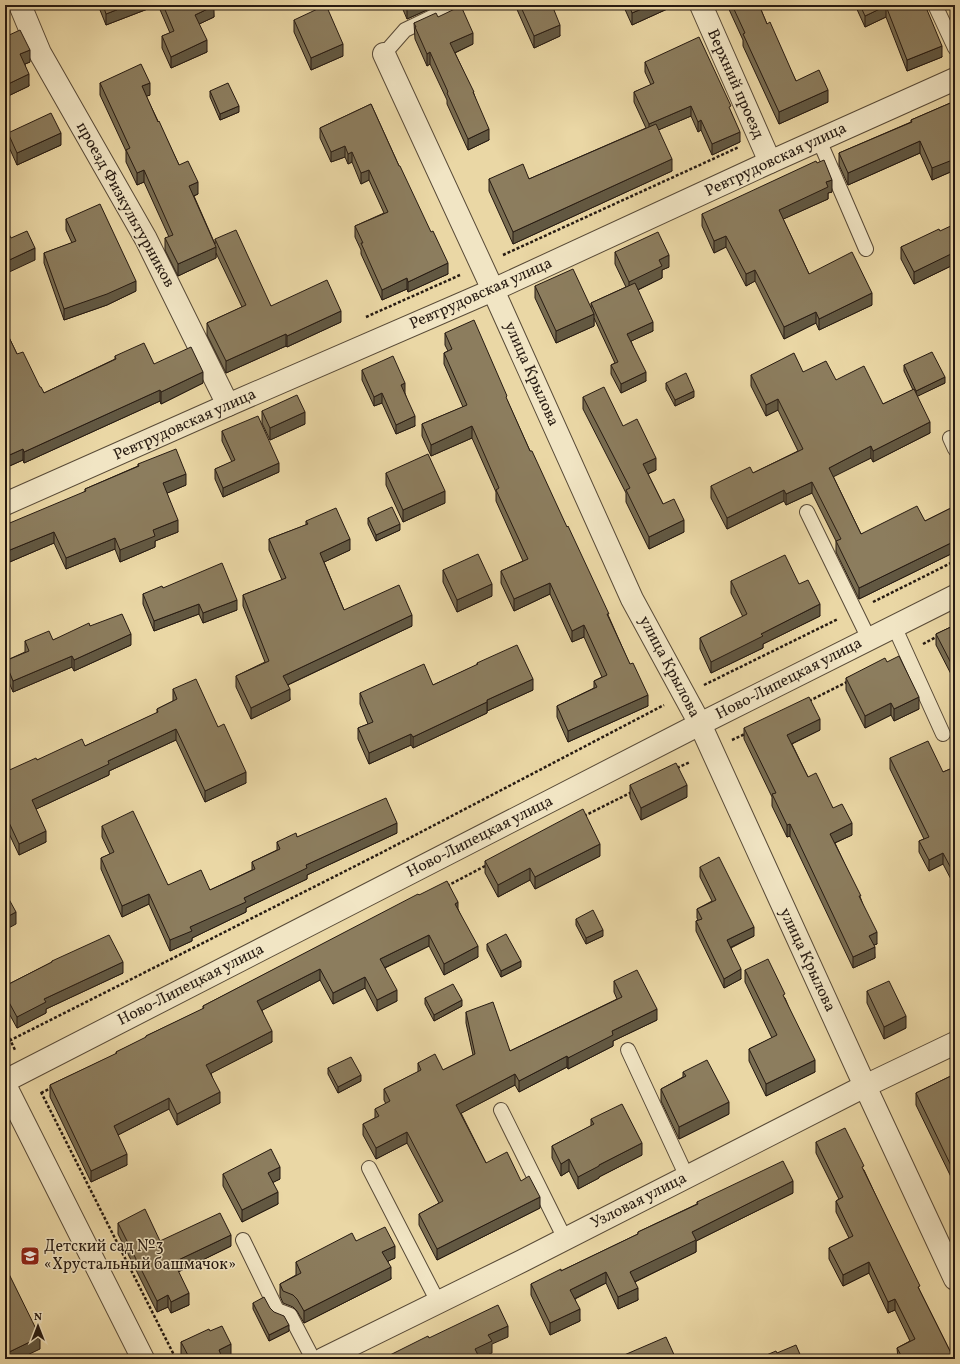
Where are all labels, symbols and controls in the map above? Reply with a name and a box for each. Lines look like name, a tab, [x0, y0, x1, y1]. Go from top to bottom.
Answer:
street label: Верхний проезд	[701, 26, 769, 142]
street label: Ревтрудовская улица	[701, 117, 851, 203]
street label: проезд Физкультурников	[70, 118, 180, 292]
street label: Ревтрудовская улица	[406, 253, 556, 335]
street label: улица Крылова	[498, 318, 564, 430]
street label: Ревтрудовская улица	[110, 384, 260, 466]
street label: улица Крылова	[633, 612, 705, 722]
street label: Ново-Липецкая улица	[712, 632, 866, 726]
street label: Ново-Липецкая улица	[403, 790, 557, 884]
street label: улица Крылова	[773, 904, 841, 1016]
street label: Ново-Липецкая улица	[114, 938, 268, 1032]
street label: Узловая улица	[587, 1167, 691, 1235]
place label: Детский сад №3 «Хрустальный башмачок»	[44, 1236, 236, 1276]
school or university icon: Детский сад №3 «Хрустальный башмачок»	[19, 1245, 41, 1267]
north arrow	[18, 1306, 58, 1346]
text: N	[34, 1310, 42, 1325]

